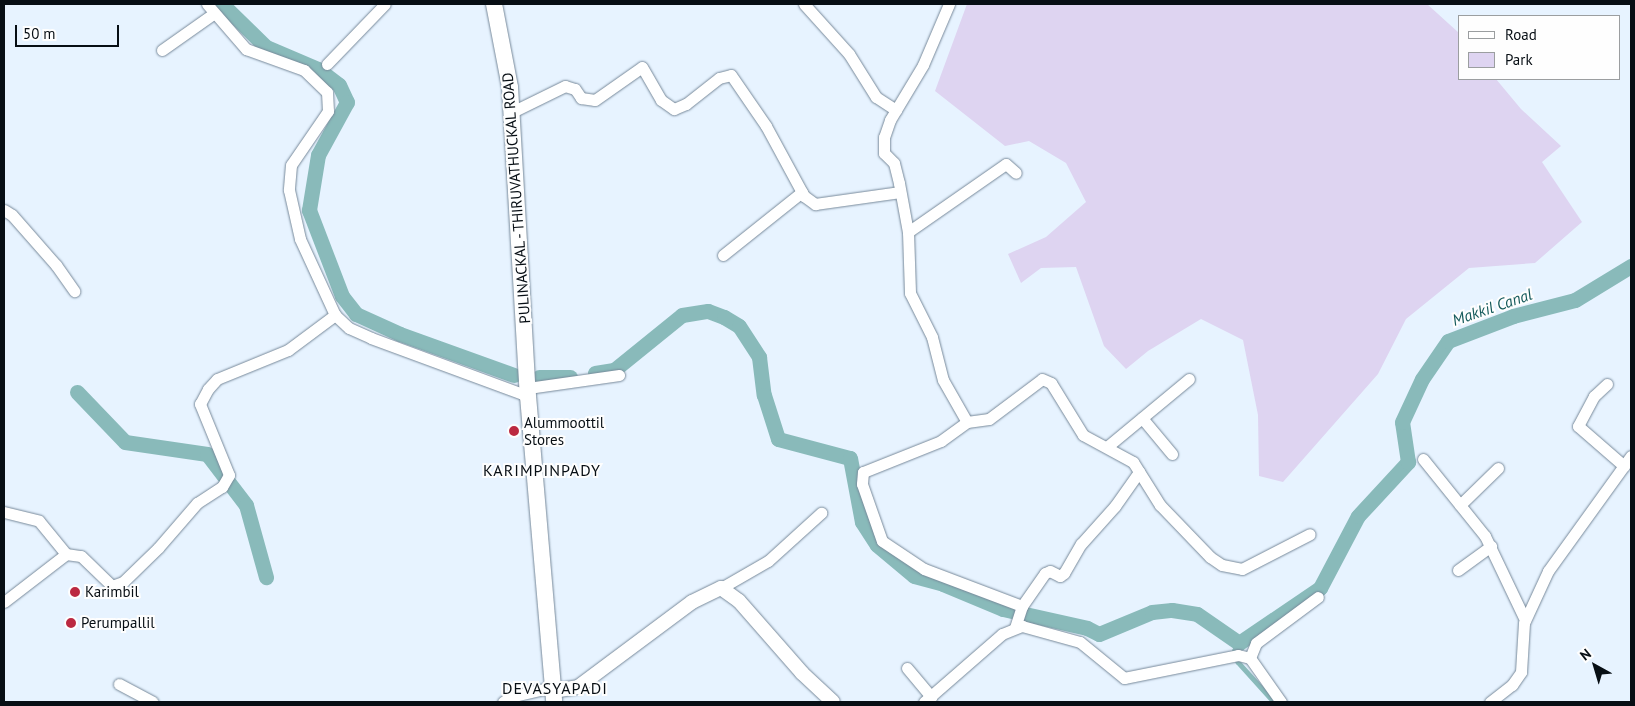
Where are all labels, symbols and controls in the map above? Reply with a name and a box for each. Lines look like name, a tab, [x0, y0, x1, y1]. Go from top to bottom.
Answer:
scale bar	[18, 15, 121, 47]
legend	[1458, 15, 1620, 80]
text: 50 m	[23, 24, 56, 43]
text: Road	[1505, 25, 1537, 44]
text: Park	[1505, 50, 1533, 69]
street label: PULINACKAL - THIRUVATHUCKAL ROAD	[498, 70, 534, 326]
water label: Makkil Canal	[1449, 284, 1535, 330]
place label: Alummoottil Stores	[524, 413, 604, 448]
marker: Alummoottil Stores	[508, 425, 520, 437]
district label: KARIMPINPADY	[482, 460, 602, 480]
place label: Karimbil	[85, 583, 139, 601]
marker: Karimbil	[69, 586, 81, 598]
place label: Perumpallil	[81, 614, 155, 632]
marker: Perumpallil	[65, 617, 77, 629]
north arrow	[1570, 641, 1620, 691]
text: N	[1576, 644, 1595, 664]
district label: DEVASYAPADI	[501, 678, 609, 698]

